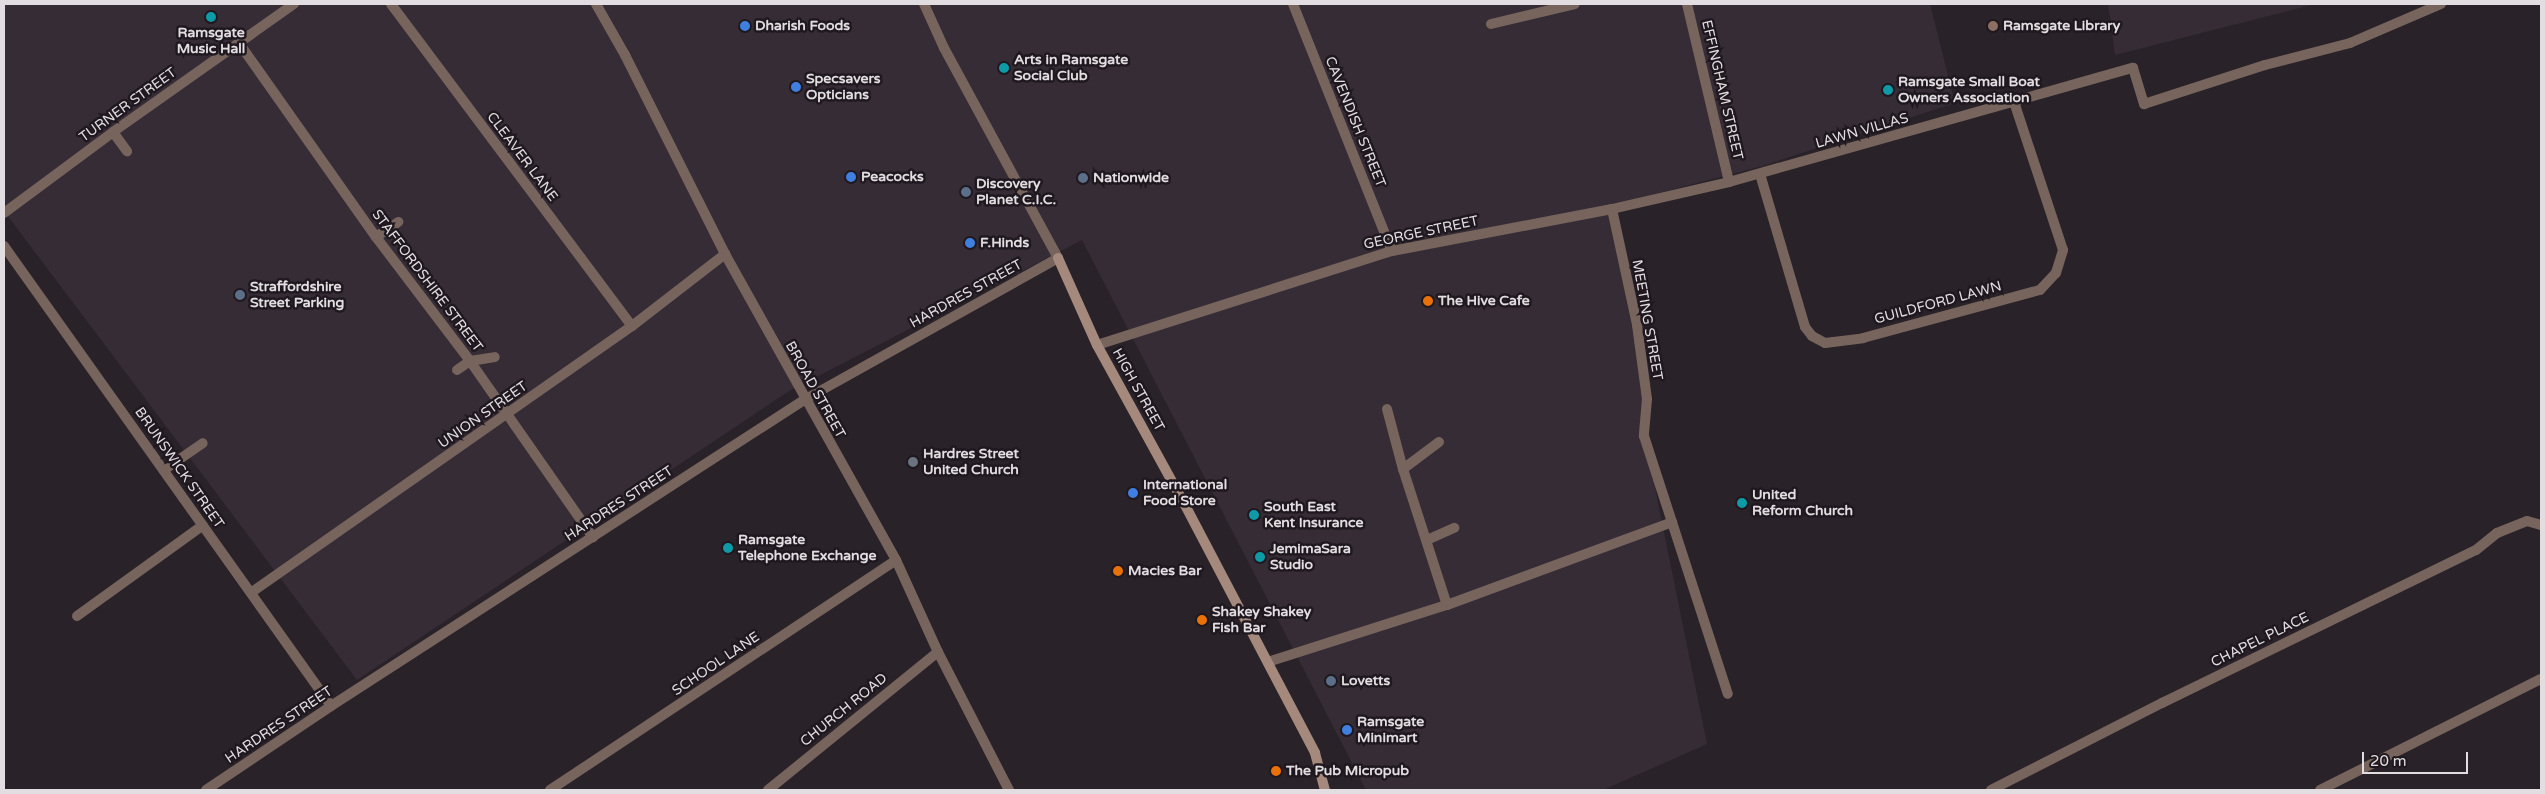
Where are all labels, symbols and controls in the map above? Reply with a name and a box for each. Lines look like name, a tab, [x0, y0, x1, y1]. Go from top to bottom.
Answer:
marker: Ramsgate Music Hall	[205, 11, 217, 23]
place label: Dharish Foods	[755, 18, 850, 34]
street label: EFFINGHAM STREET	[1698, 18, 1746, 162]
place label: Ramsgate Library	[2003, 18, 2120, 34]
marker: Dharish Foods	[739, 20, 751, 32]
marker: Ramsgate Library	[1987, 20, 1999, 32]
place label: Ramsgate Music Hall	[177, 25, 245, 58]
place label: Arts in Ramsgate Social Club	[1014, 52, 1128, 84]
street label: CAVENDISH STREET	[1321, 54, 1389, 190]
marker: Arts in Ramsgate Social Club	[998, 62, 1010, 74]
street label: TURNER STREET	[76, 64, 180, 146]
place label: Specsavers Opticians	[806, 71, 881, 104]
place label: Ramsgate Small Boat Owners Association	[1898, 74, 2040, 106]
marker: Specsavers Opticians	[790, 81, 802, 93]
marker: Ramsgate Small Boat Owners Association	[1882, 84, 1894, 96]
street label: CLEAVER LANE	[483, 109, 561, 205]
street label: LAWN VILLAS	[1814, 110, 1910, 152]
place label: Peacocks	[861, 169, 924, 185]
place label: Nationwide	[1093, 170, 1169, 186]
marker: Peacocks	[845, 171, 857, 183]
marker: Nationwide	[1077, 172, 1089, 184]
place label: Discovery Planet C.I.C.	[976, 176, 1056, 208]
marker: Discovery Planet C.I.C.	[960, 186, 972, 198]
street label: STAFFORDSHIRE STREET	[368, 207, 486, 355]
street label: GEORGE STREET	[1362, 213, 1480, 253]
place label: F.Hinds	[980, 235, 1029, 251]
marker: F.Hinds	[964, 237, 976, 249]
street label: HARDRES STREET	[907, 256, 1025, 332]
street label: MEETING STREET	[1628, 258, 1666, 382]
street label: GUILDFORD LAWN	[1872, 278, 2004, 328]
place label: Straffordshire Street Parking	[250, 279, 344, 312]
marker: Straffordshire Street Parking	[234, 289, 246, 301]
place label: The Hive Cafe	[1438, 293, 1530, 309]
marker: The Hive Cafe	[1422, 295, 1434, 307]
street label: BROAD STREET	[781, 339, 849, 441]
street label: HIGH STREET	[1108, 346, 1168, 434]
street label: UNION STREET	[435, 378, 531, 452]
street label: BRUNSWICK STREET	[131, 404, 227, 532]
place label: Hardres Street United Church	[923, 446, 1019, 478]
marker: Hardres Street United Church	[907, 456, 919, 468]
street label: HARDRES STREET	[562, 463, 676, 545]
place label: International Food Store	[1143, 477, 1227, 510]
marker: International Food Store	[1127, 487, 1139, 499]
place label: United Reform Church	[1752, 487, 1853, 520]
marker: United Reform Church	[1736, 497, 1748, 509]
place label: South East Kent Insurance	[1264, 499, 1363, 532]
marker: South East Kent Insurance	[1248, 509, 1260, 521]
place label: Ramsgate Telephone Exchange	[738, 532, 876, 564]
place label: JemimaSara Studio	[1270, 541, 1351, 574]
marker: Ramsgate Telephone Exchange	[722, 542, 734, 554]
marker: JemimaSara Studio	[1254, 551, 1266, 563]
place label: Macies Bar	[1128, 563, 1202, 579]
marker: Macies Bar	[1112, 565, 1124, 577]
place label: Shakey Shakey Fish Bar	[1212, 604, 1311, 636]
street label: CHAPEL PLACE	[2208, 609, 2312, 671]
marker: Shakey Shakey Fish Bar	[1196, 614, 1208, 626]
street label: SCHOOL LANE	[669, 629, 763, 699]
street label: CHURCH ROAD	[797, 670, 891, 750]
place label: Lovetts	[1341, 673, 1390, 689]
marker: Lovetts	[1325, 675, 1337, 687]
street label: HARDRES STREET	[222, 683, 336, 767]
place label: Ramsgate Minimart	[1357, 714, 1424, 746]
marker: Ramsgate Minimart	[1341, 724, 1353, 736]
scale bar	[2365, 742, 2471, 774]
text: 20 m	[2370, 752, 2407, 770]
place label: The Pub Micropub	[1286, 763, 1409, 779]
marker: The Pub Micropub	[1270, 765, 1282, 777]

